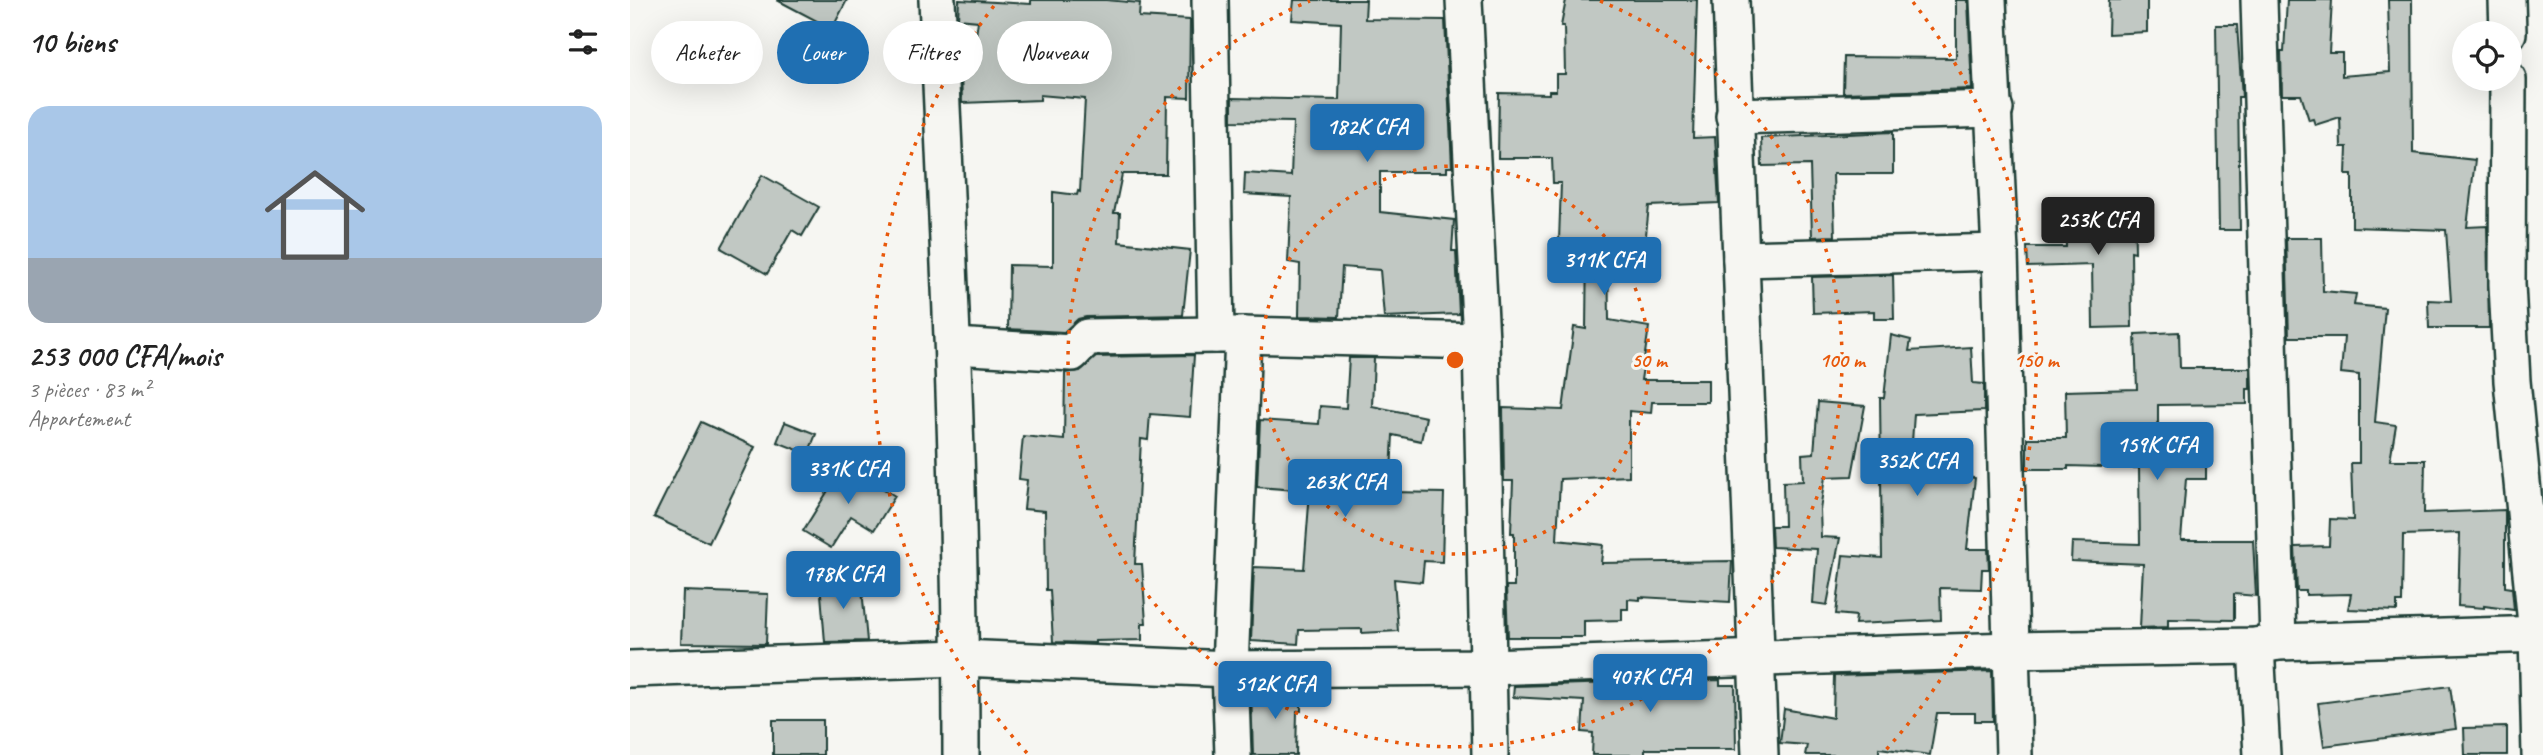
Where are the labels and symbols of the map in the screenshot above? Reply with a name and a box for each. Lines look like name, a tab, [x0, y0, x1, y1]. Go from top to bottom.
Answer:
pin: 182K CFA	[1295, 104, 1439, 164]
pin: 253K CFA	[2026, 198, 2170, 257]
pin: 311K CFA	[1532, 238, 1676, 297]
text: 50 m	[1631, 347, 1669, 373]
text: 100 m	[1819, 347, 1867, 373]
text: 150 m	[2013, 347, 2061, 373]
centre of rings	[1443, 348, 1467, 372]
pin: 159K CFA	[2085, 422, 2229, 482]
pin: 352K CFA	[1845, 438, 1989, 498]
pin: 331K CFA	[776, 447, 920, 506]
pin: 263K CFA	[1273, 460, 1417, 519]
pin: 178K CFA	[771, 552, 915, 611]
pin: 407K CFA	[1578, 654, 1722, 714]
pin: 512K CFA	[1203, 662, 1347, 721]

